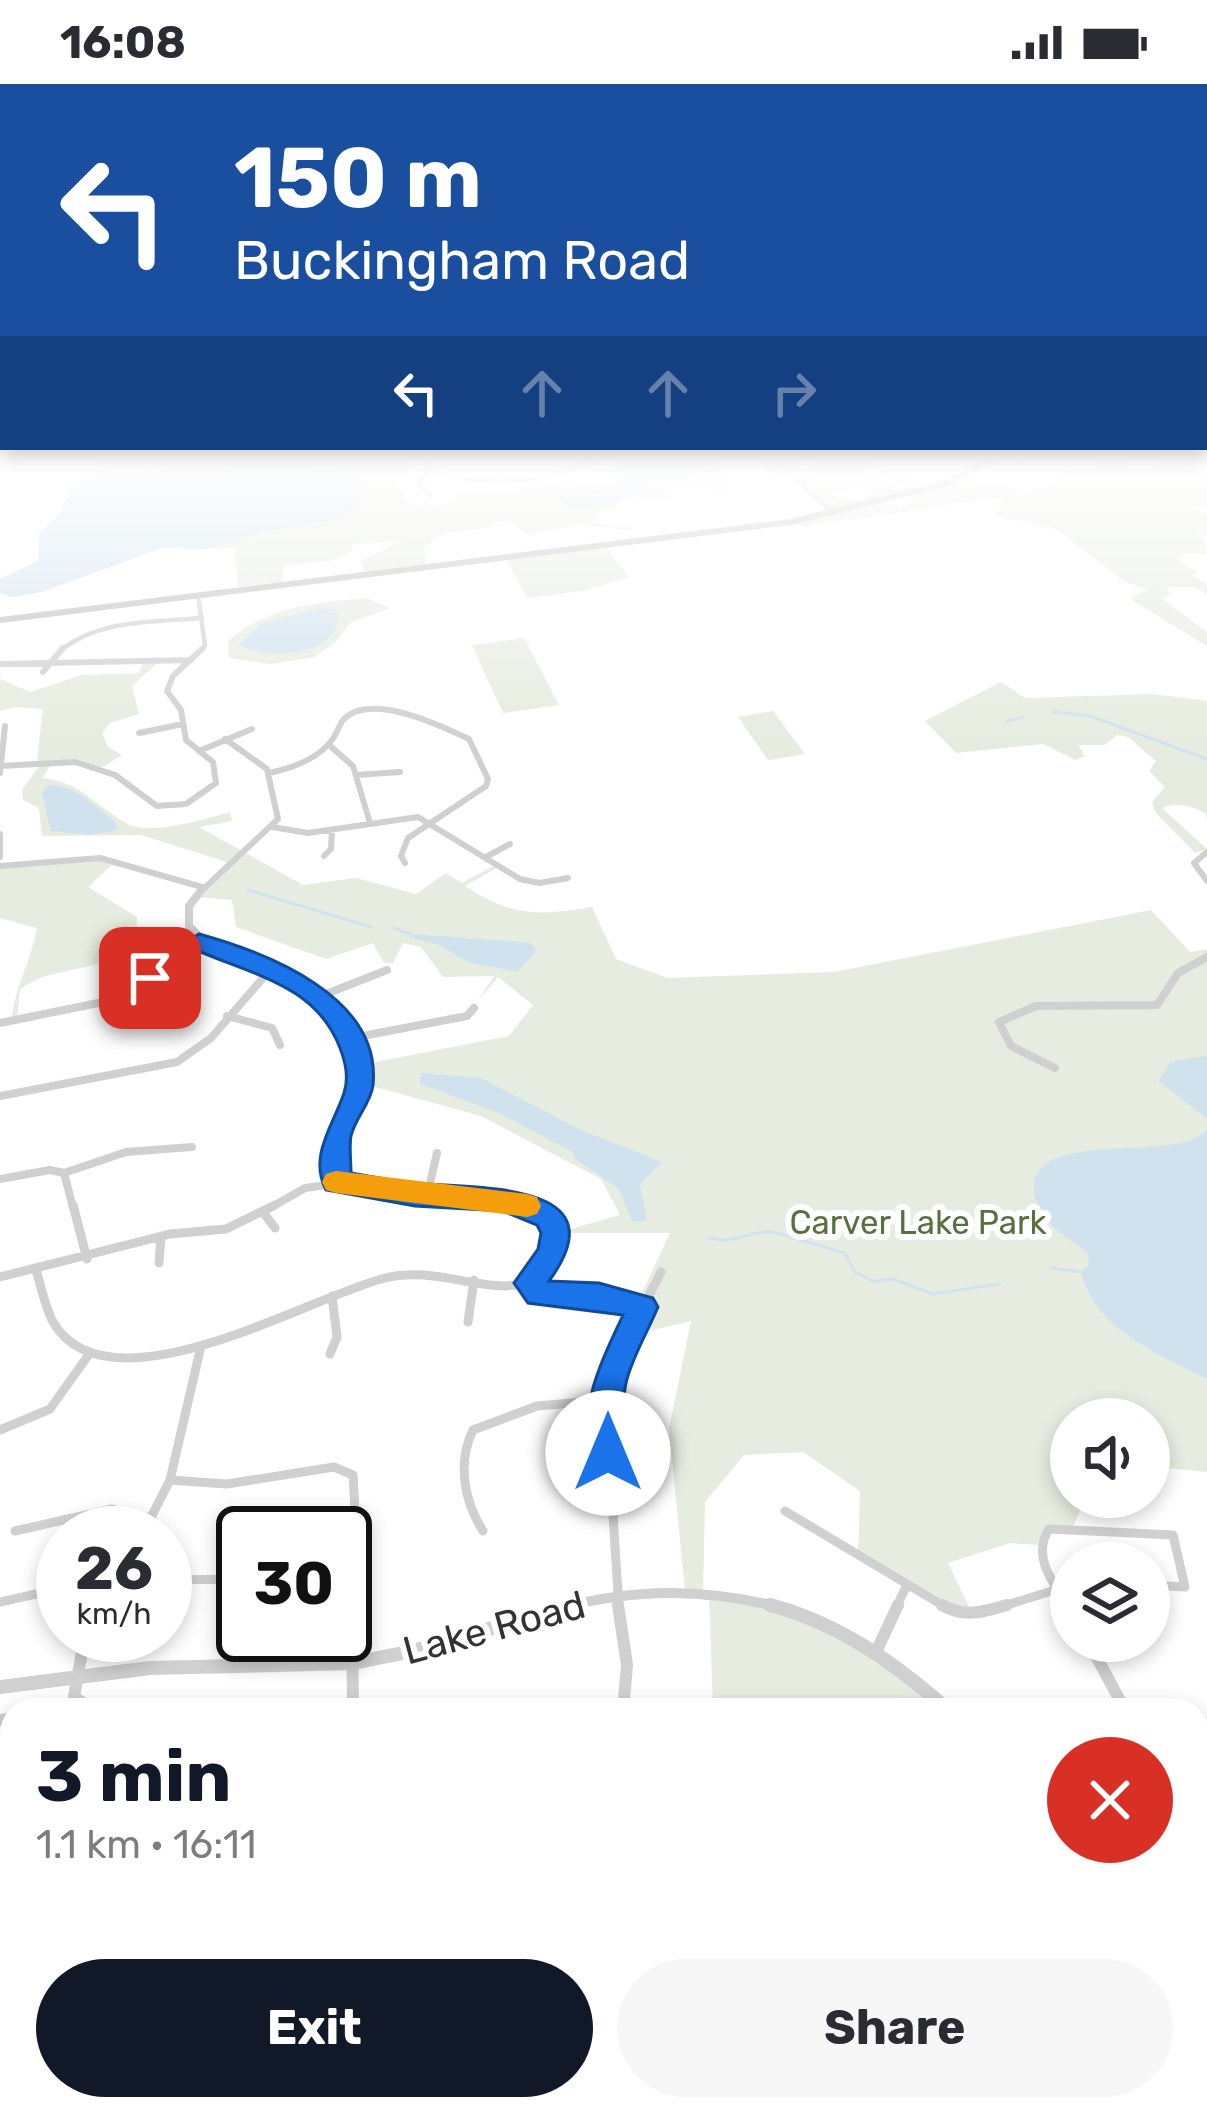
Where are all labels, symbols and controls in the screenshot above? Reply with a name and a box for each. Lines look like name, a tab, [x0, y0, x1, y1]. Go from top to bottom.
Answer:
text: 16:08	[60, 16, 186, 69]
text: 150 m	[234, 128, 482, 228]
icon: left	[36, 132, 192, 288]
text: Buckingham Road	[234, 229, 690, 293]
icon: left	[383, 360, 449, 426]
icon: ahead	[509, 360, 575, 426]
icon: ahead	[635, 360, 701, 426]
icon: right	[761, 360, 827, 426]
pin	[99, 927, 201, 1029]
icon: arrive	[117, 945, 183, 1011]
park label: Carver Lake Park	[790, 1203, 1047, 1242]
position arrow	[545, 1390, 671, 1516]
map controls	[1050, 1398, 1170, 1662]
button: sound	[1050, 1398, 1170, 1518]
speed limit sign: 30	[216, 1506, 372, 1662]
text: 26	[75, 1533, 153, 1604]
button: layers	[1050, 1542, 1170, 1662]
street label: Lake Road	[398, 1582, 590, 1674]
text: km/h	[77, 1596, 151, 1632]
text: 3 min	[36, 1734, 232, 1819]
button: close	[1047, 1737, 1173, 1863]
text: 1.1 km · 16:11	[36, 1822, 257, 1868]
button: Exit	[36, 1959, 593, 2097]
button: Share	[617, 1959, 1173, 2097]

